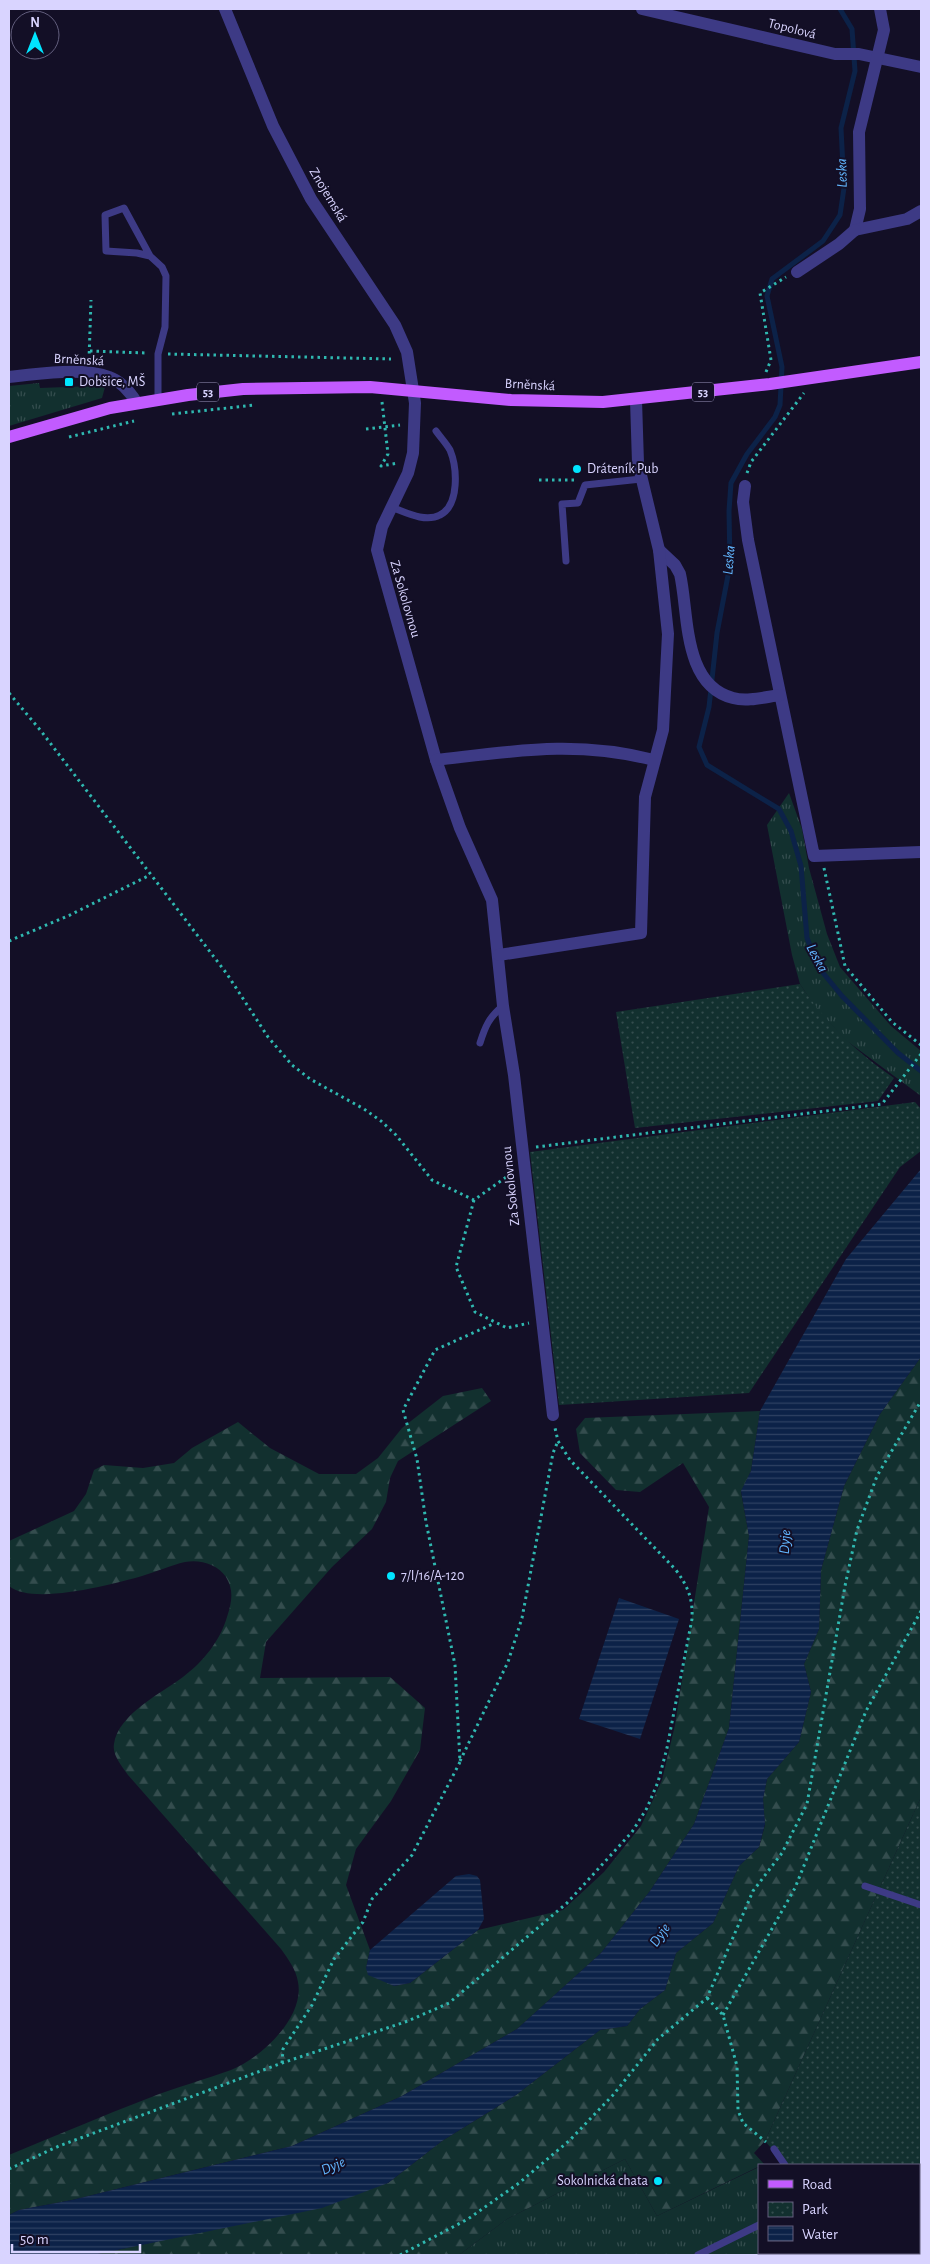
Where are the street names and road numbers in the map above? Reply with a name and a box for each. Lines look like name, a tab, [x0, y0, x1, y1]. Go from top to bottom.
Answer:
street label: Topolová	[766, 16, 818, 42]
street label: Znojemská	[306, 165, 350, 225]
street label: Brněnská	[53, 352, 105, 368]
street label: Brněnská	[504, 377, 556, 393]
road number: 53	[197, 382, 219, 402]
road number: 53	[692, 382, 714, 402]
street label: Za Sokolovnou	[387, 559, 423, 639]
street label: Za Sokolovnou	[500, 1146, 522, 1226]

